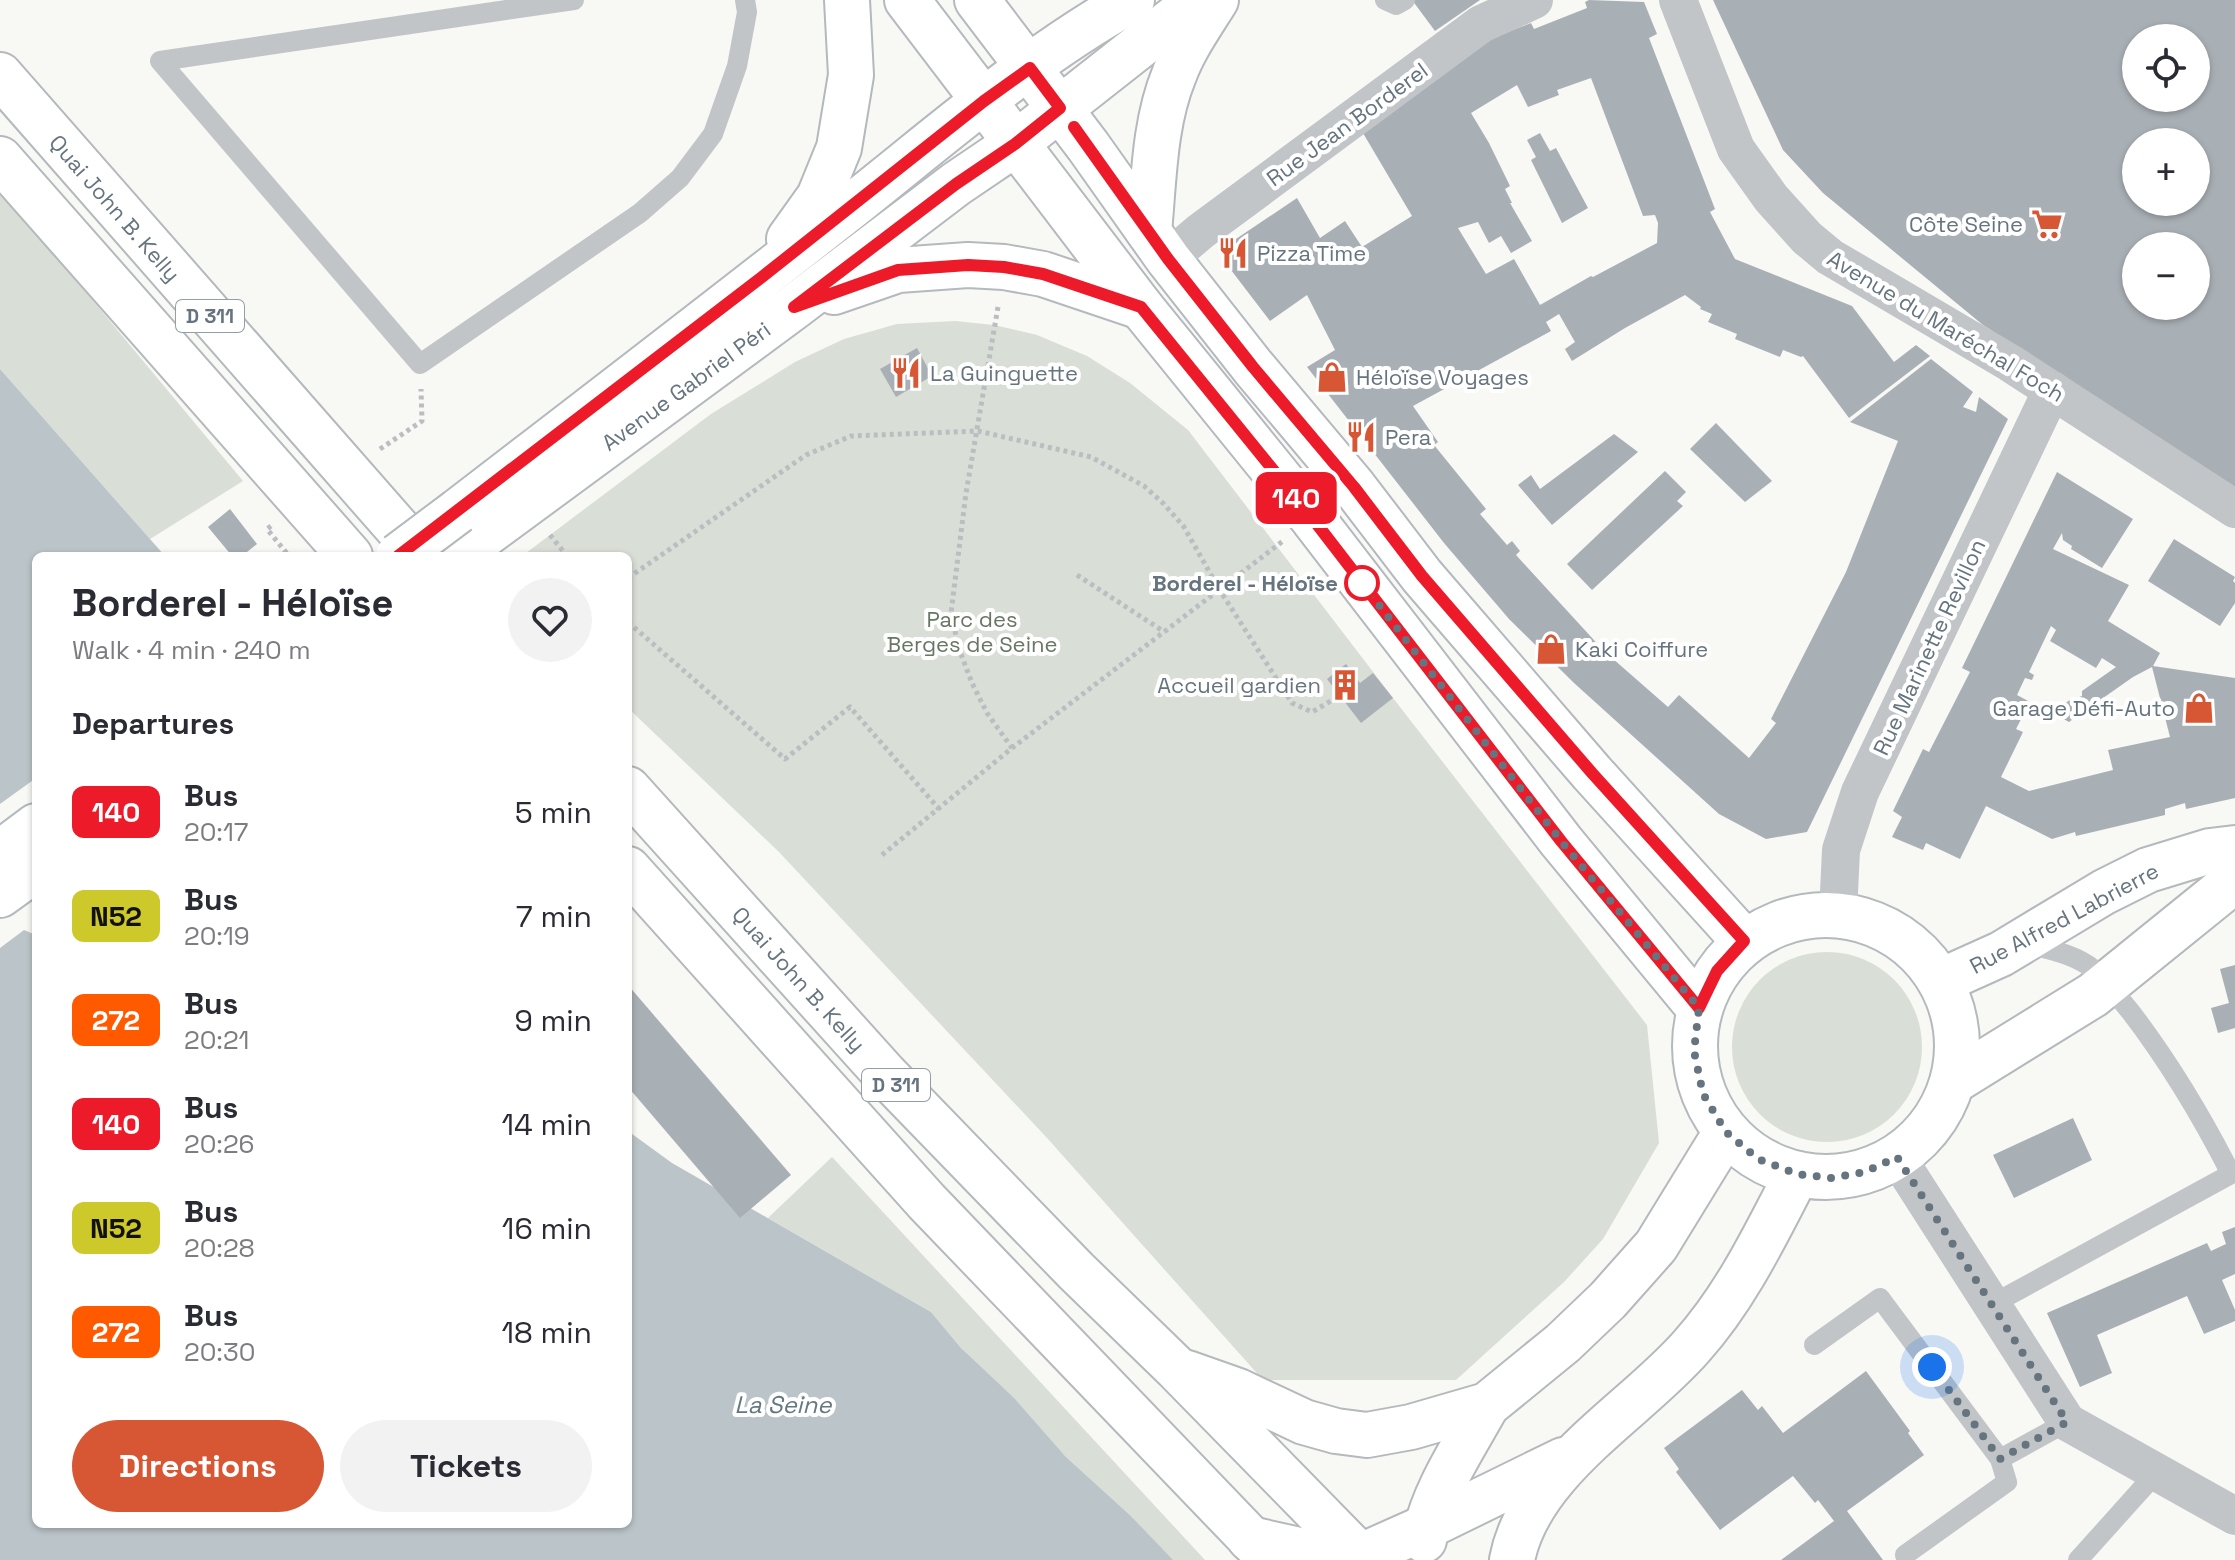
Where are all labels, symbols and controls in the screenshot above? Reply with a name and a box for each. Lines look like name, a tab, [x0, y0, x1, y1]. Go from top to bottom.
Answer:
map controls	[2122, 24, 2210, 320]
button: locate	[2122, 24, 2210, 112]
street label: Rue Jean Borderel	[1261, 56, 1433, 192]
button: +	[2122, 128, 2210, 216]
street label: Quai John B. Kelly	[43, 129, 187, 287]
supermarket icon: Côte Seine	[2030, 207, 2064, 241]
place label: Côte Seine	[1909, 210, 2023, 238]
button: −	[2122, 232, 2210, 320]
restaurant icon: Pizza Time	[1216, 236, 1250, 270]
place label: Pizza Time	[1257, 239, 1366, 267]
street label: Avenue du Maréchal Foch	[1822, 244, 2070, 408]
road number: D 311	[176, 300, 244, 332]
street label: Avenue Gabriel Péri	[596, 315, 776, 457]
restaurant icon: La Guinguette	[889, 356, 923, 390]
place label: La Guinguette	[930, 359, 1078, 387]
shop icon: Héloïse Voyages	[1315, 360, 1349, 394]
place label: Héloïse Voyages	[1356, 363, 1529, 391]
restaurant icon: Pera	[1344, 420, 1378, 454]
place label: Pera	[1385, 423, 1432, 451]
line badge: 140	[1250, 472, 1342, 524]
text: 140	[1272, 480, 1320, 516]
street label: Rue Marinette Revillon	[1867, 534, 1991, 760]
marker: Borderel - Héloïse	[1345, 566, 1379, 600]
place label: Borderel - Héloïse	[1152, 569, 1338, 597]
button: heart	[508, 578, 592, 662]
text: Borderel - Héloïse	[72, 579, 393, 627]
park label: Parc des Berges de Seine	[886, 605, 1058, 658]
shop icon: Kaki Coiffure	[1534, 632, 1568, 666]
text: Walk · 4 min · 240 m	[72, 633, 311, 667]
place label: Kaki Coiffure	[1575, 635, 1708, 663]
building icon: Accueil gardien	[1328, 668, 1362, 702]
place label: Accueil gardien	[1157, 671, 1321, 699]
shop icon: Garage Défi-Auto	[2182, 691, 2216, 725]
place label: Garage Défi-Auto	[1993, 694, 2175, 722]
text: Departures	[72, 704, 234, 743]
text: Bus	[184, 776, 238, 815]
text: 5 min	[515, 793, 592, 832]
text: 140	[92, 794, 140, 830]
text: 20:17	[184, 815, 248, 849]
street label: Rue Alfred Labrierre	[1965, 856, 2163, 980]
text: Bus	[184, 880, 238, 919]
text: 7 min	[516, 897, 592, 936]
text: N52	[90, 898, 142, 934]
street label: Quai John B. Kelly	[726, 901, 872, 1057]
text: 20:19	[184, 919, 250, 953]
text: Bus	[184, 984, 238, 1023]
text: 9 min	[514, 1001, 592, 1040]
text: 272	[92, 1002, 140, 1038]
text: 20:21	[184, 1023, 249, 1057]
road number: D 311	[862, 1069, 930, 1101]
text: Bus	[184, 1088, 238, 1127]
text: 14 min	[501, 1105, 592, 1144]
text: 140	[92, 1106, 140, 1142]
text: 20:26	[184, 1127, 255, 1161]
text: Bus	[184, 1192, 238, 1231]
text: 16 min	[502, 1209, 592, 1248]
text: N52	[90, 1210, 142, 1246]
text: 20:28	[184, 1231, 255, 1265]
text: Bus	[184, 1296, 238, 1335]
text: 18 min	[502, 1313, 592, 1352]
text: 272	[92, 1314, 140, 1350]
text: 20:30	[184, 1335, 255, 1369]
your location	[1912, 1347, 1952, 1387]
water label: La Seine	[735, 1389, 832, 1420]
button: Directions	[72, 1420, 324, 1512]
button: Tickets	[340, 1420, 592, 1512]

